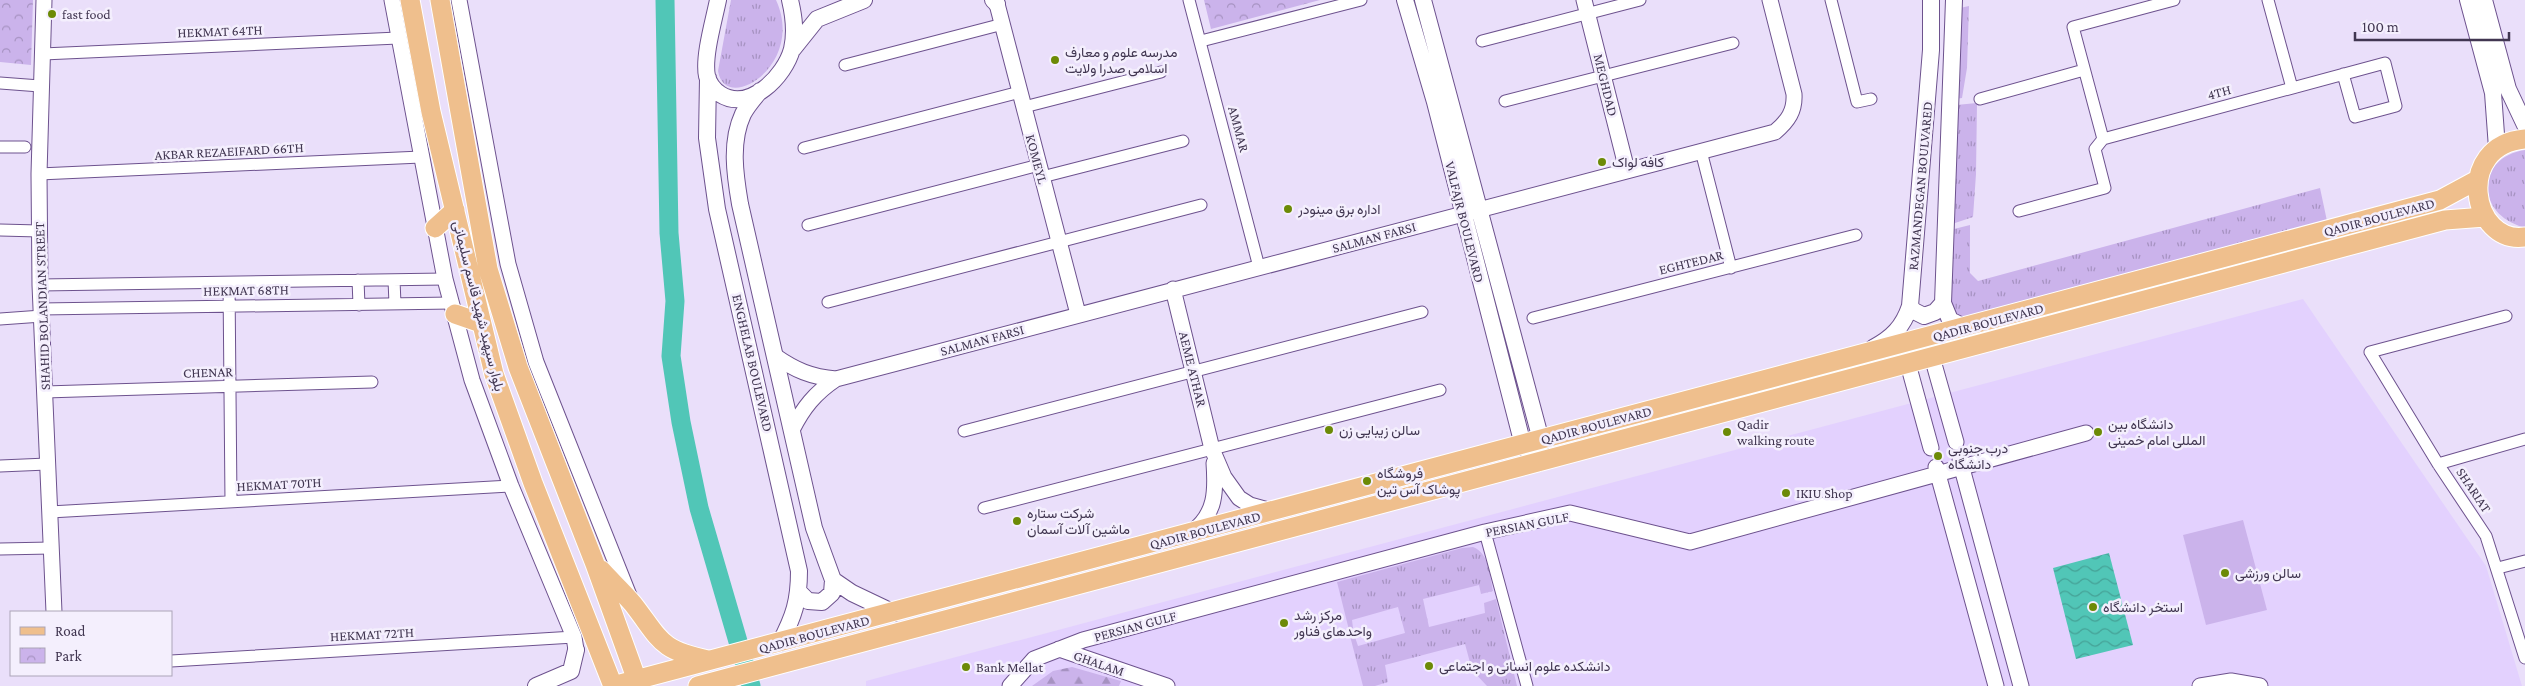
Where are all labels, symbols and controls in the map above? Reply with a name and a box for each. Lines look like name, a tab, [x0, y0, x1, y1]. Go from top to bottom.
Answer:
place label: fast food	[62, 6, 111, 22]
marker: fast food	[46, 8, 58, 20]
scale bar	[2355, 10, 2509, 42]
text: 100 m	[2362, 19, 2399, 35]
street label: HEKMAT 64TH	[177, 22, 263, 40]
place label: مدرسه علوم و معارف اسلامی صدرا ولایت	[1065, 44, 1177, 77]
street label: MEGHDAD	[1591, 52, 1621, 118]
marker: مدرسه علوم و معارف اسلامی صدرا ولایت	[1049, 54, 1061, 66]
street label: 4TH	[2205, 81, 2233, 103]
street label: RAZMANDEGAN BOULVARED	[1905, 101, 1935, 271]
street label: AMMAR	[1225, 104, 1253, 154]
street label: KOMEYL	[1023, 132, 1051, 186]
street label: AKBAR REZAEIFARD 66TH	[154, 139, 304, 163]
place label: کافه لواک	[1612, 154, 1664, 171]
marker: کافه لواک	[1596, 156, 1608, 168]
street label: VALFAJR BOULEVARD	[1442, 160, 1488, 284]
street label: QADIR BOULEVARD	[2322, 194, 2436, 240]
place label: اداره برق مینودر	[1297, 201, 1380, 218]
marker: اداره برق مینودر	[1282, 203, 1294, 215]
street label: SALMAN FARSI	[1330, 218, 1418, 256]
street label: بلوار سپهبد شهید قاسم سلیمانی	[448, 219, 508, 393]
street label: SHAHID BOLANDIAN STREET	[31, 221, 53, 390]
street label: EGHTEDAR	[1657, 246, 1725, 278]
street label: HEKMAT 68TH	[203, 281, 289, 299]
street label: ENGHELAB BOULEVARD	[729, 293, 777, 433]
street label: QADIR BOULEVARD	[1931, 299, 2045, 345]
street label: SALMAN FARSI	[938, 321, 1026, 359]
street label: AEME ATHAR	[1176, 330, 1210, 409]
street label: CHENAR	[183, 363, 233, 381]
street label: QADIR BOULEVARD	[1539, 402, 1653, 448]
place label: Qadir walking route	[1737, 416, 1814, 448]
place label: دانشگاه بین المللی امام خمینی	[2108, 416, 2206, 449]
place label: سالن زیبایی زن	[1339, 422, 1420, 439]
marker: سالن زیبایی زن	[1323, 424, 1335, 436]
marker: Qadir walking route	[1721, 426, 1733, 438]
marker: دانشگاه بین المللی امام خمینی	[2092, 426, 2104, 438]
place label: درب جنوبی دانشگاه	[1948, 440, 2008, 472]
marker: درب جنوبی دانشگاه	[1932, 450, 1944, 462]
street label: SHARIAT	[2453, 464, 2495, 516]
place label: فروشگاه پوشاک آس تین	[1377, 465, 1460, 499]
street label: HEKMAT 70TH	[236, 474, 322, 494]
marker: فروشگاه پوشاک آس تین	[1361, 475, 1373, 487]
place label: IKIU Shop	[1796, 485, 1853, 501]
marker: IKIU Shop	[1780, 487, 1792, 499]
place label: شرکت ستاره ماشین آلات آسمان	[1027, 505, 1130, 538]
street label: QADIR BOULEVARD	[1148, 507, 1262, 553]
street label: PERSIAN GULF	[1484, 508, 1570, 540]
marker: شرکت ستاره ماشین آلات آسمان	[1011, 515, 1023, 527]
place label: سالن ورزشی	[2235, 565, 2301, 582]
marker: سالن ورزشی	[2219, 567, 2231, 579]
place label: استخر دانشگاه	[2103, 599, 2183, 616]
marker: استخر دانشگاه	[2087, 601, 2099, 613]
street label: PERSIAN GULF	[1092, 607, 1178, 645]
place label: مرکز رشد واحدهای فناور	[1293, 607, 1372, 640]
legend	[10, 611, 172, 676]
street label: QADIR BOULEVARD	[757, 611, 871, 657]
marker: مرکز رشد واحدهای فناور	[1278, 617, 1290, 629]
text: Road	[55, 623, 86, 639]
street label: HEKMAT 72TH	[330, 624, 414, 644]
street label: GHALAM	[1072, 647, 1126, 679]
text: Park	[55, 648, 82, 664]
place label: دانشکده علوم انسانی و اجتماعی	[1439, 658, 1611, 675]
place label: Bank Mellat	[976, 659, 1044, 675]
marker: دانشکده علوم انسانی و اجتماعی	[1423, 660, 1435, 672]
marker: Bank Mellat	[960, 661, 972, 673]

